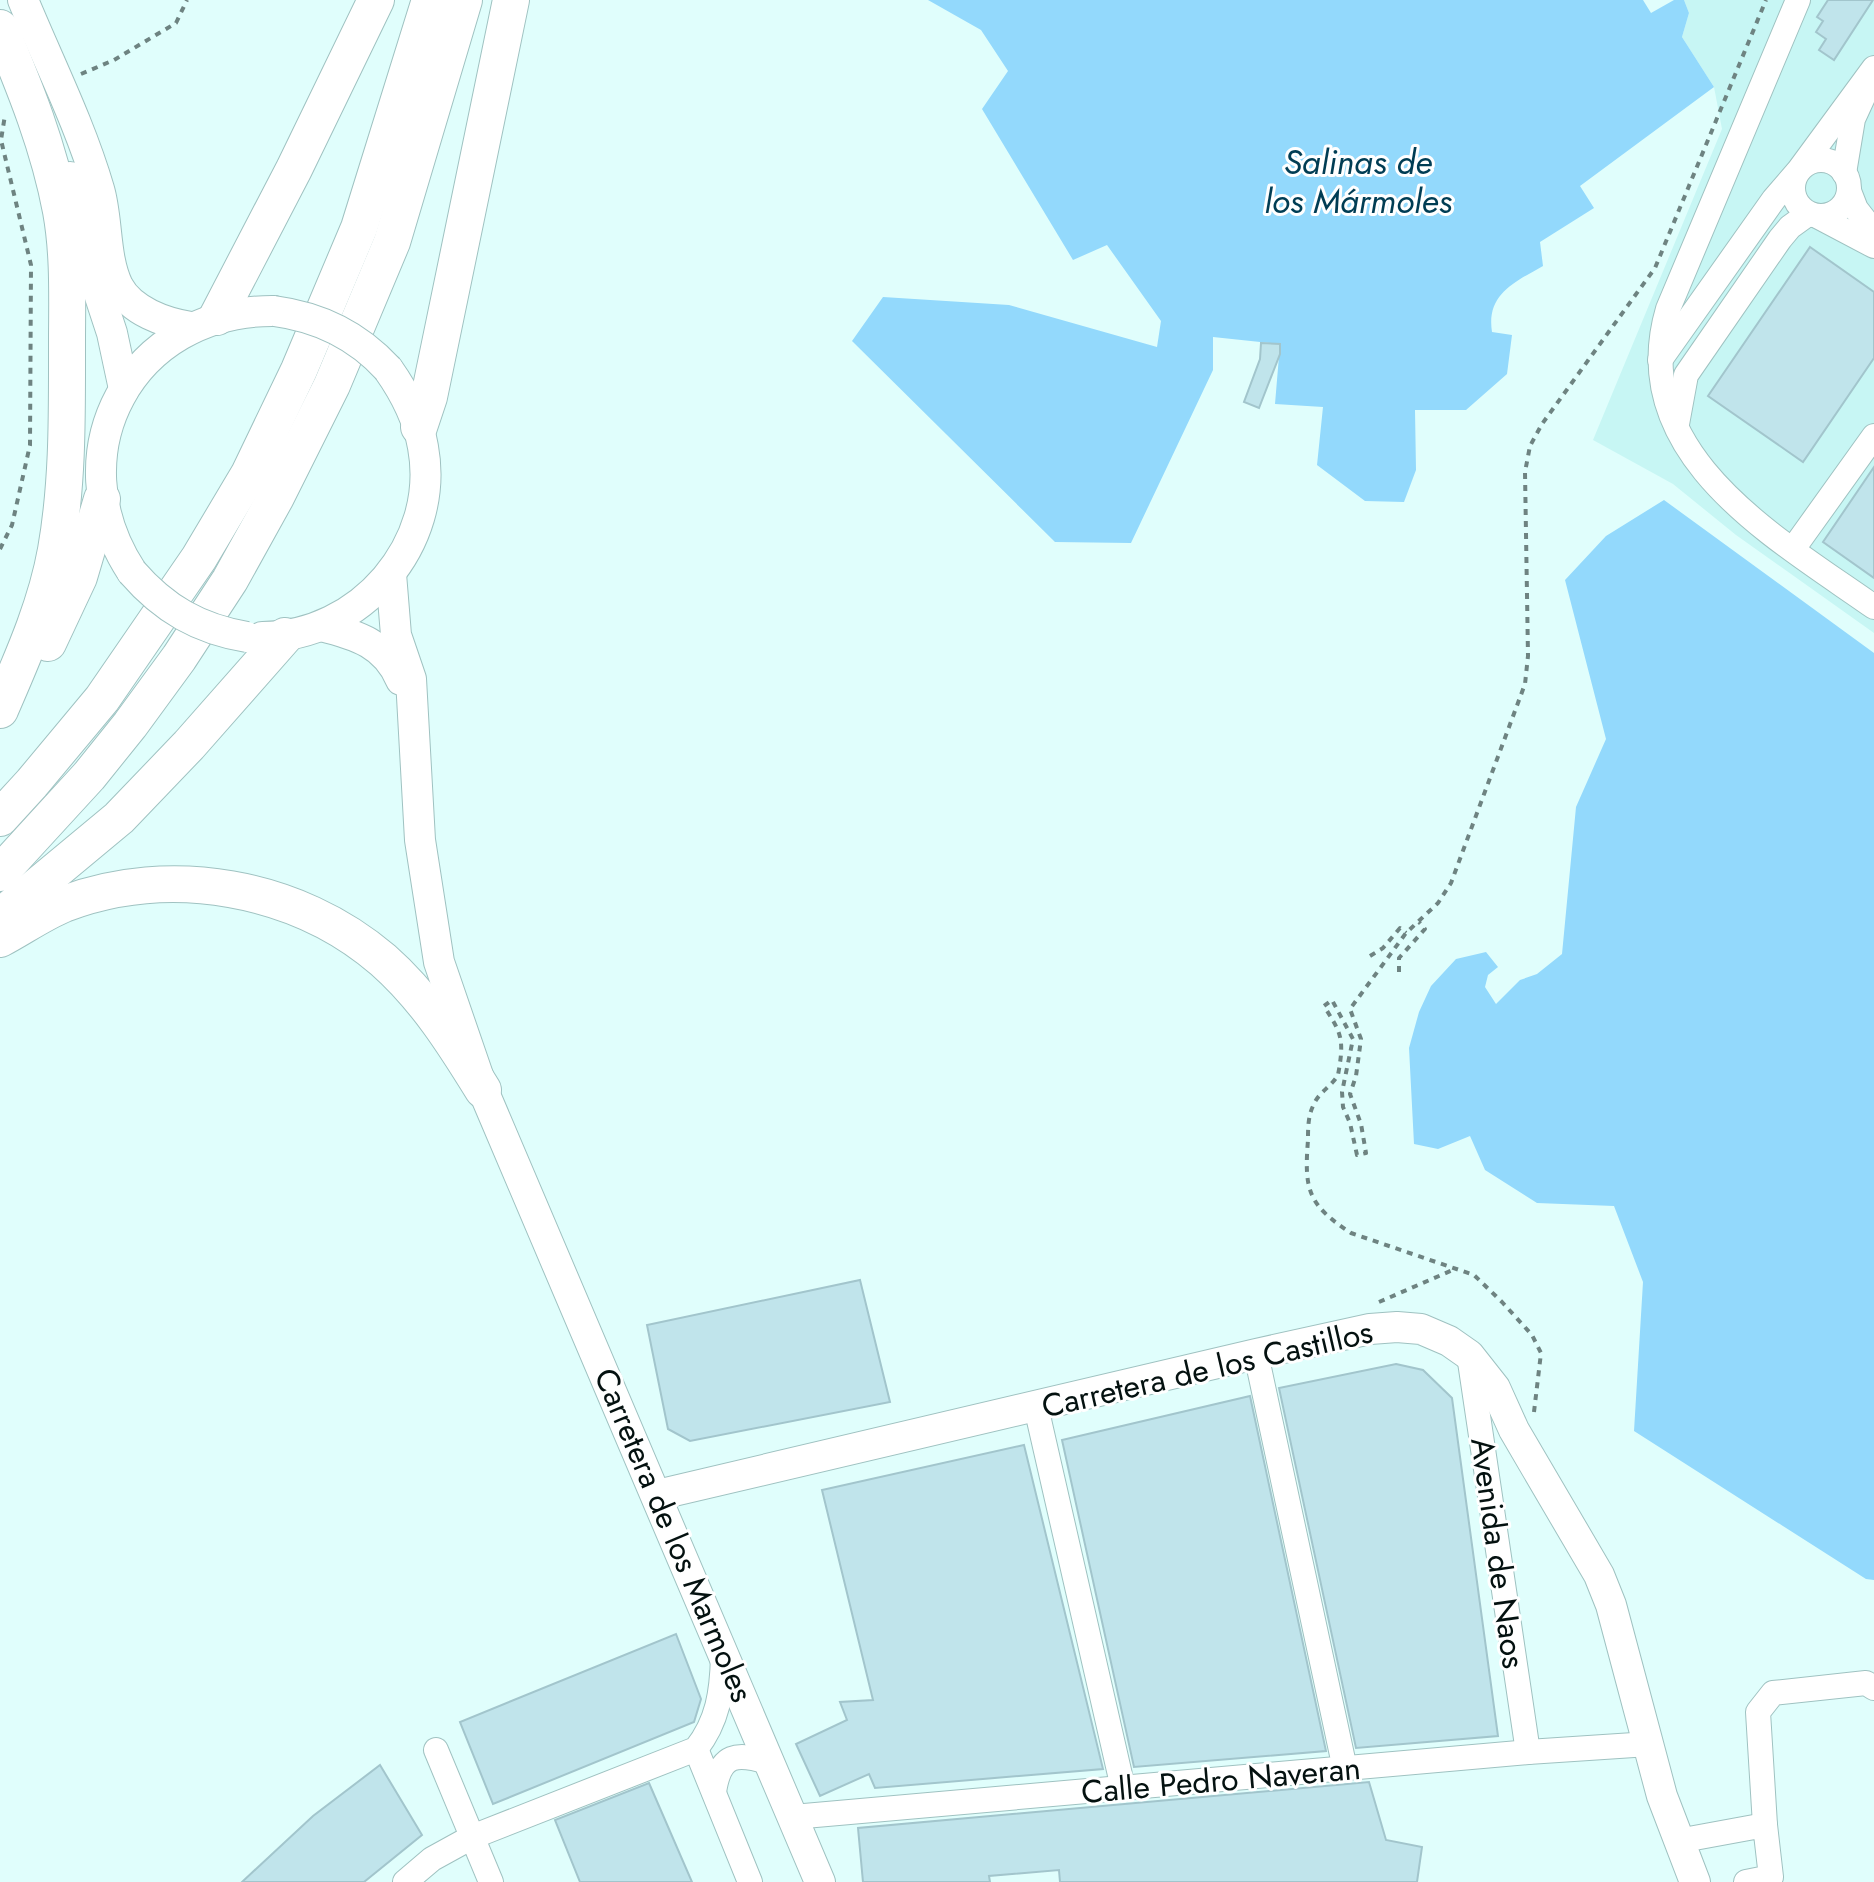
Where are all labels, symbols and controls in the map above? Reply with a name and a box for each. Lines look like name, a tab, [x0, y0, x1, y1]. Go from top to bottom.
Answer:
water label: Salinas de los Mármoles	[1264, 138, 1453, 226]
street label: Carretera de los Castillos	[1037, 1309, 1377, 1429]
street label: Carretera de los Marmoles	[583, 1361, 765, 1709]
street label: Avenida de Naos	[1459, 1435, 1537, 1671]
street label: Calle Pedro Naveran	[1079, 1745, 1363, 1815]

